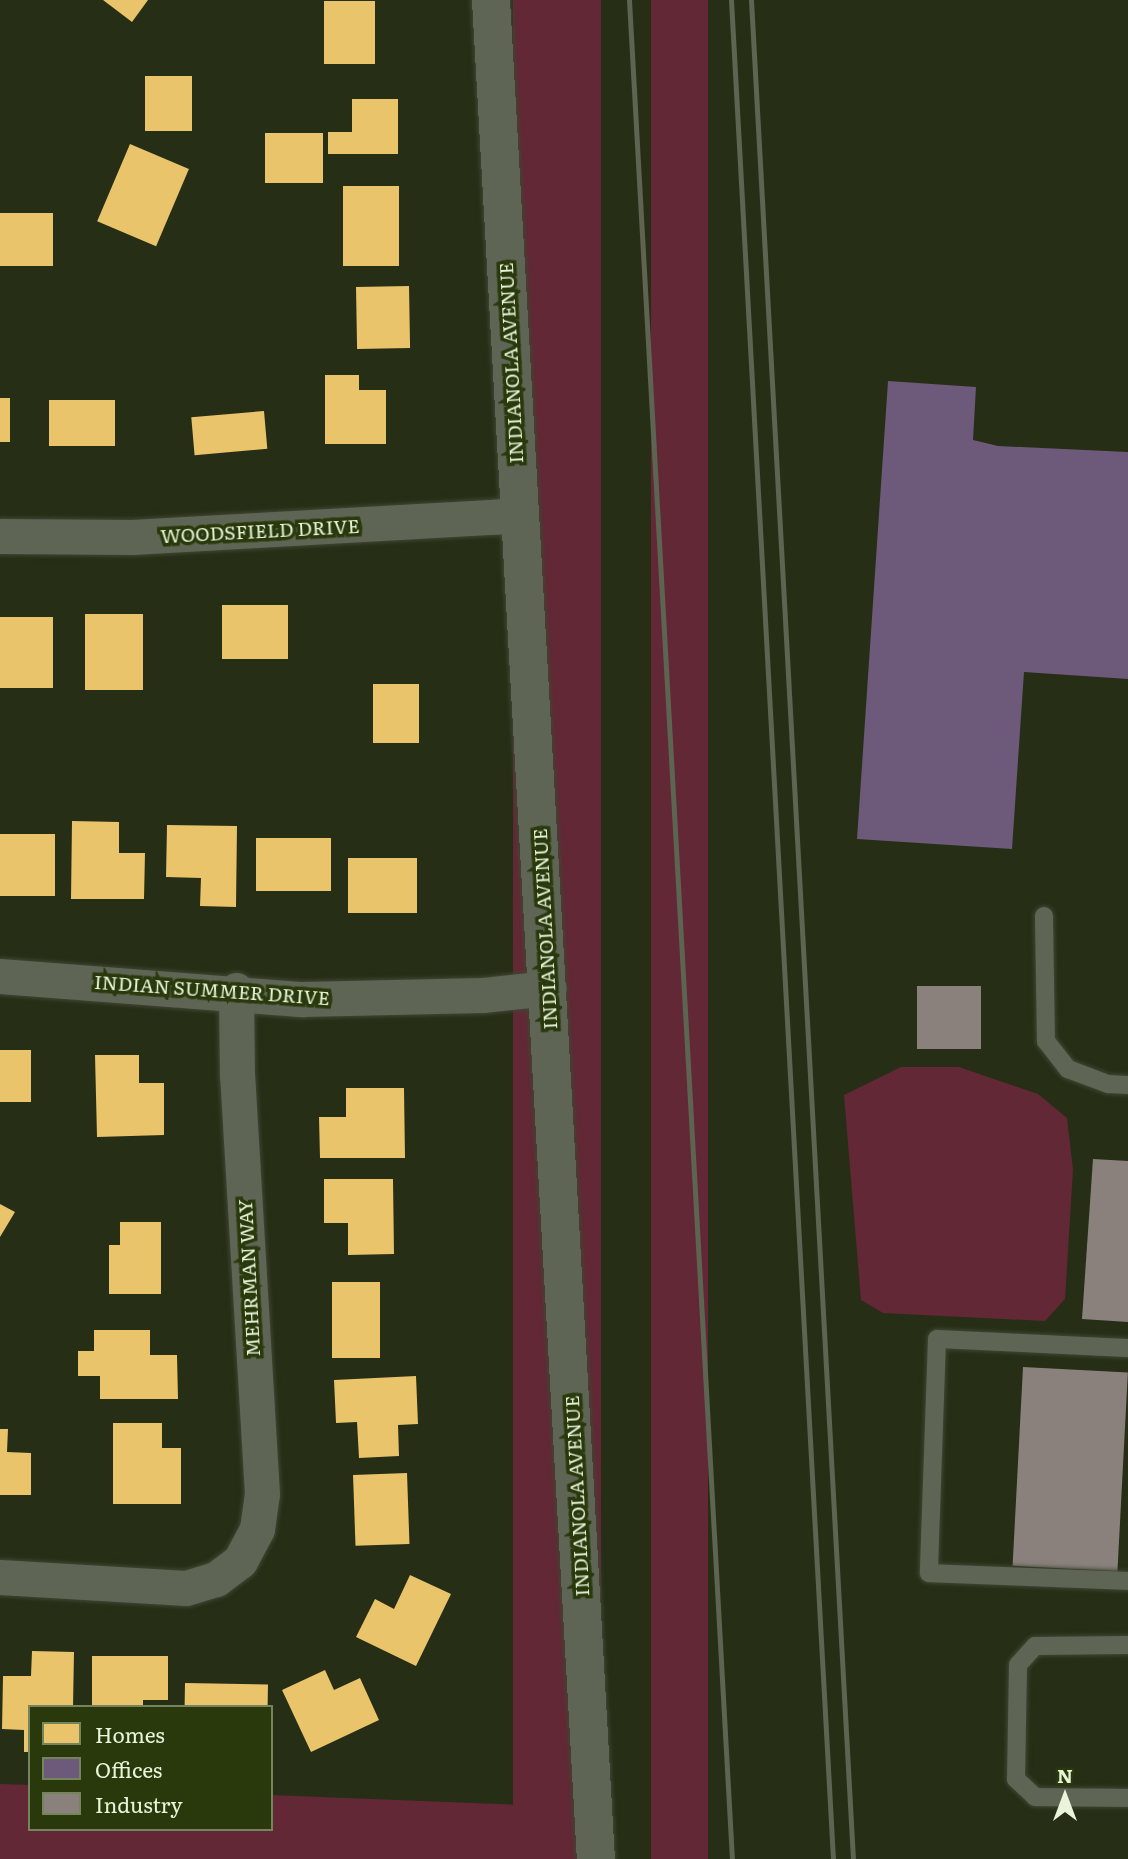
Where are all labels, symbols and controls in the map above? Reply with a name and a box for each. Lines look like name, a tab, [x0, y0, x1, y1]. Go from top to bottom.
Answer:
street label: INDIANOLA AVENUE	[494, 262, 528, 464]
street label: WOODSFIELD DRIVE	[160, 514, 360, 548]
street label: INDIANOLA AVENUE	[528, 828, 562, 1030]
street label: INDIAN SUMMER DRIVE	[93, 970, 331, 1010]
street label: MEHRMAN WAY	[233, 1199, 265, 1357]
street label: INDIANOLA AVENUE	[560, 1395, 594, 1597]
legend	[28, 1705, 273, 1831]
text: Homes	[95, 1718, 165, 1749]
text: Offices	[95, 1753, 162, 1784]
north arrow	[1030, 1761, 1100, 1831]
text: N	[1057, 1761, 1073, 1789]
text: Industry	[95, 1788, 183, 1819]

